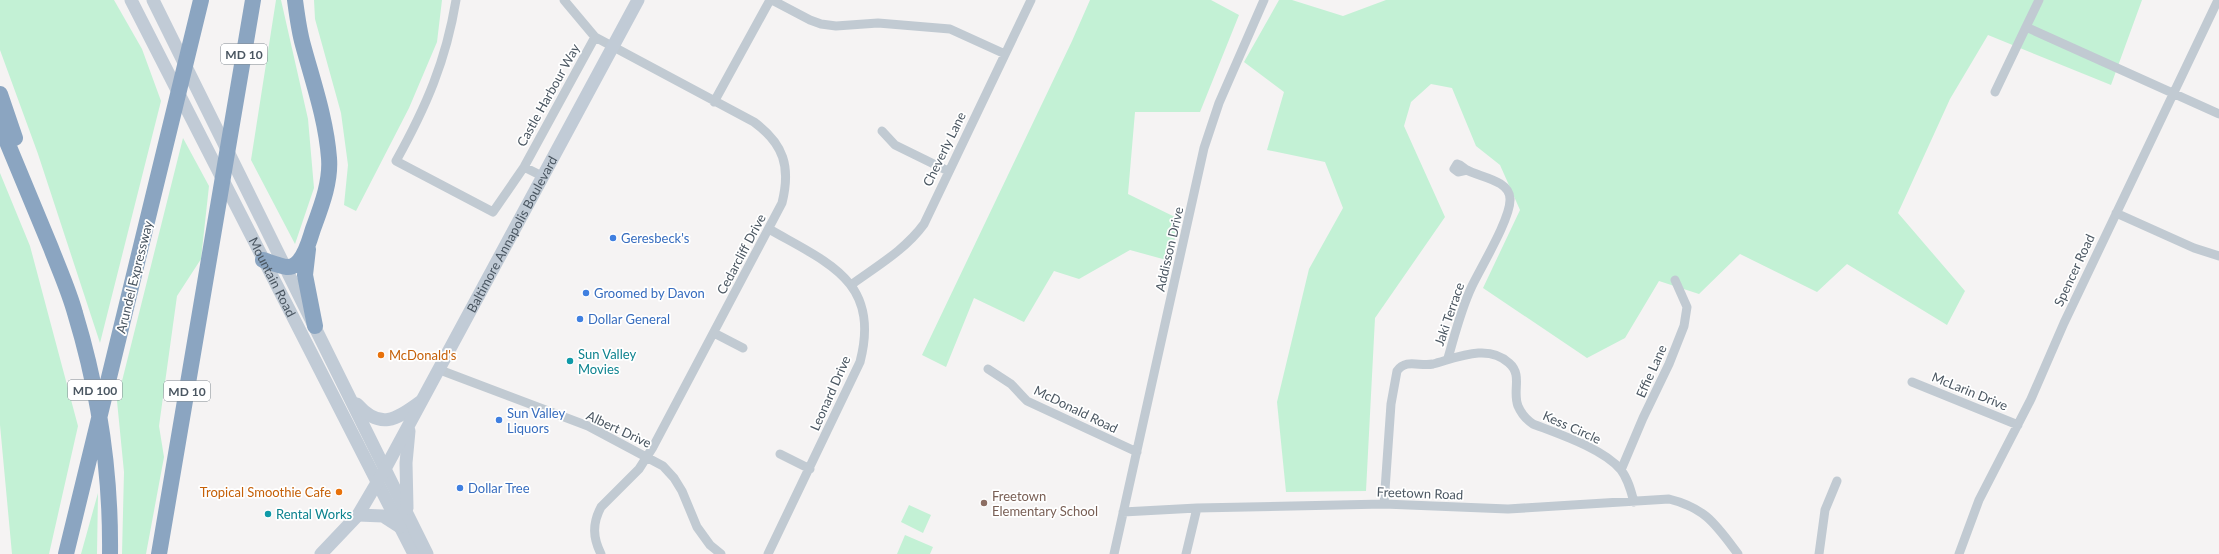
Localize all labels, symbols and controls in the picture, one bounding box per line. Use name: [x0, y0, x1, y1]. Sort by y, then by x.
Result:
street label: Castle Harbour Way: [513, 41, 583, 149]
road number: MD 10: [221, 44, 267, 64]
street label: Cheverly Lane: [919, 109, 969, 189]
street label: Baltimore Annapolis Boulevard: [463, 153, 560, 315]
street label: Addisson Drive: [1151, 205, 1187, 293]
street label: Cedarcliff Drive: [713, 211, 769, 297]
street label: Arundel Expressway: [112, 219, 156, 335]
place label: Geresbeck's: [621, 230, 690, 246]
street label: Spencer Road: [2050, 231, 2098, 309]
marker: Geresbeck's: [608, 233, 618, 243]
street label: Mountain Road: [245, 234, 299, 320]
street label: Jaki Terrace: [1431, 280, 1467, 348]
place label: Groomed by Davon: [594, 285, 705, 301]
marker: Groomed by Davon: [581, 288, 591, 298]
place label: Dollar General: [588, 311, 670, 327]
marker: Dollar General: [575, 314, 585, 324]
street label: Effie Lane: [1632, 342, 1670, 400]
place label: Sun Valley Movies: [578, 346, 636, 377]
place label: McDonald's: [389, 347, 457, 363]
marker: McDonald's: [376, 350, 386, 360]
street label: Leonard Drive: [806, 353, 854, 433]
marker: Sun Valley Movies: [565, 356, 575, 366]
street label: McLarin Drive: [1930, 368, 2010, 414]
road number: MD 100: [68, 380, 122, 400]
road number: MD 10: [164, 381, 210, 401]
street label: McDonald Road: [1031, 382, 1121, 436]
place label: Sun Valley Liquors: [507, 405, 565, 436]
street label: Albert Drive: [584, 407, 654, 451]
street label: Kess Circle: [1540, 407, 1604, 447]
marker: Sun Valley Liquors: [494, 415, 504, 425]
place label: Dollar Tree: [468, 480, 530, 496]
marker: Dollar Tree: [455, 483, 465, 493]
street label: Freetown Road: [1377, 483, 1463, 503]
place label: Tropical Smoothie Cafe: [200, 484, 331, 500]
marker: Tropical Smoothie Cafe: [334, 487, 344, 497]
place label: Freetown Elementary School: [992, 488, 1098, 519]
marker: Freetown Elementary School: [979, 498, 989, 508]
place label: Rental Works: [276, 506, 353, 522]
marker: Rental Works: [263, 509, 273, 519]

